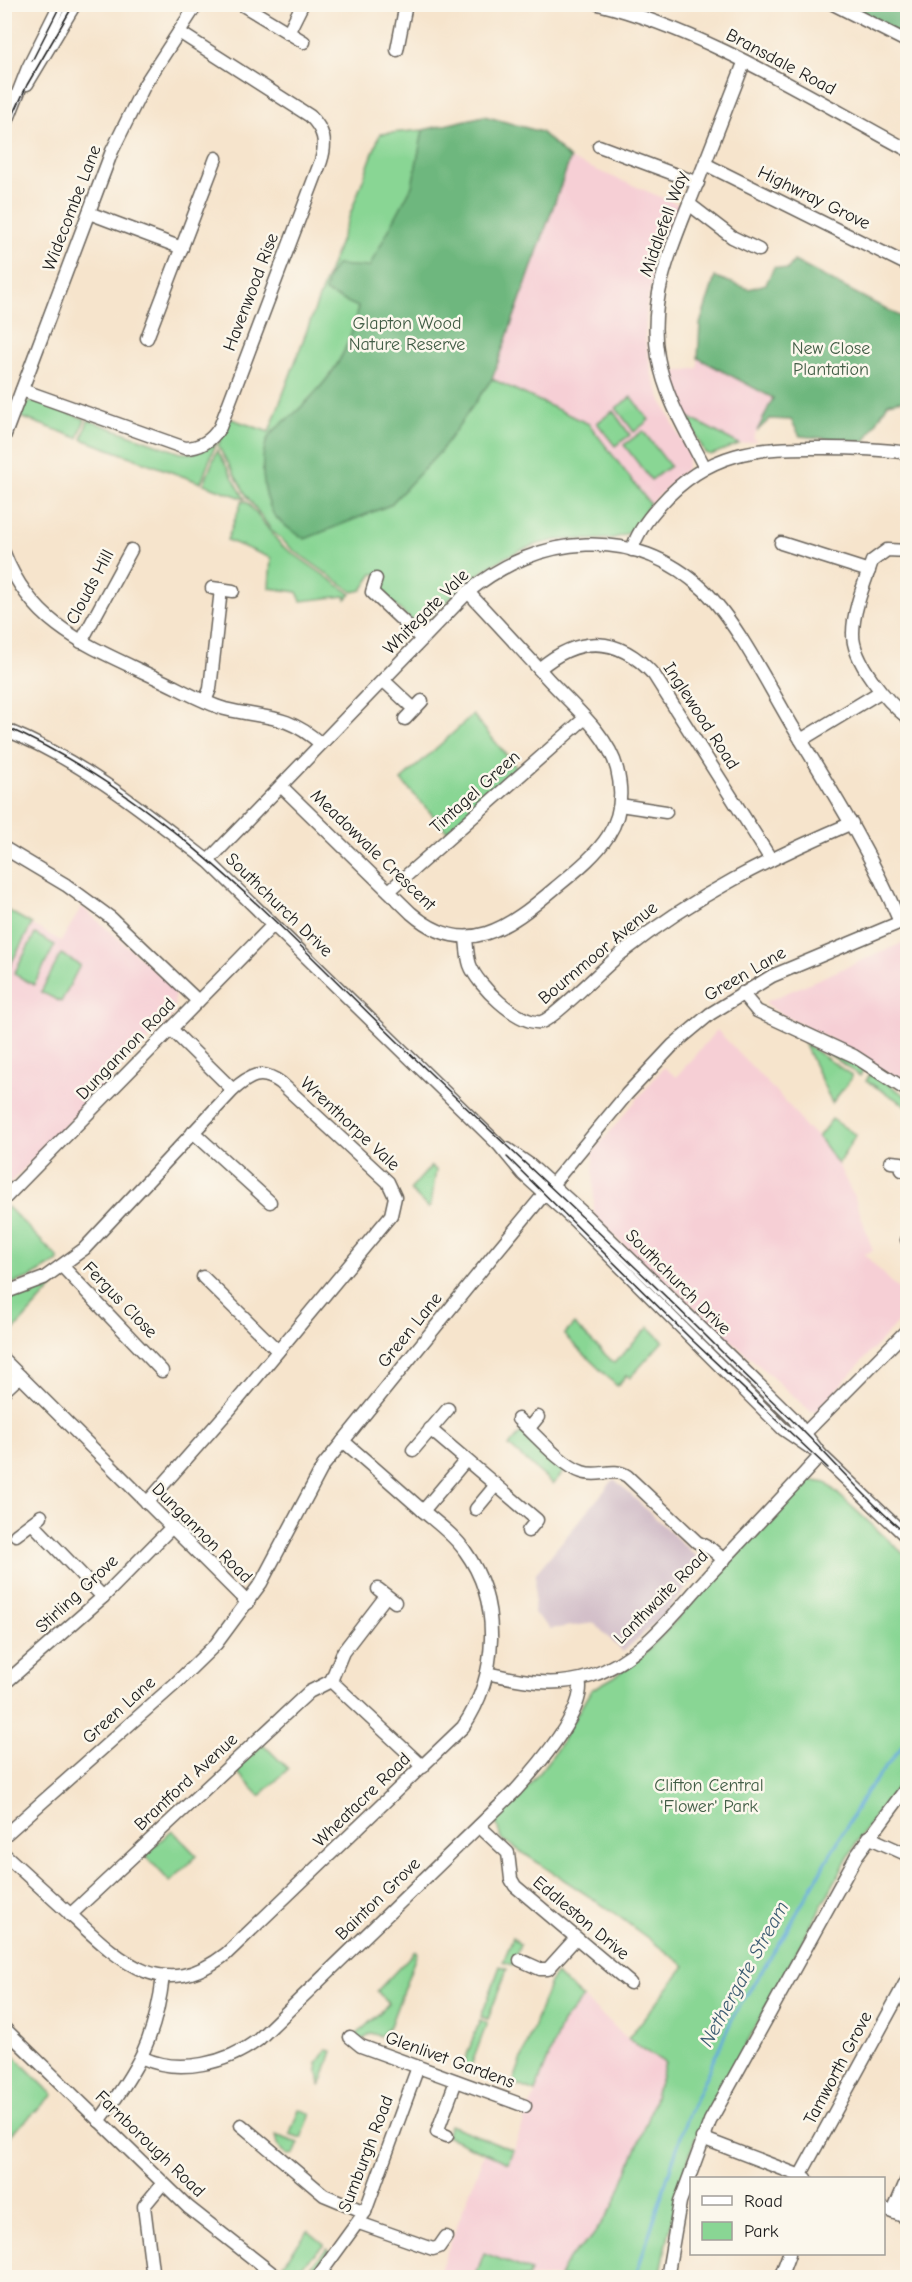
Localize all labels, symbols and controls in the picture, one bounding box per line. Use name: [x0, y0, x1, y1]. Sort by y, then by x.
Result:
street label: Bransdale Road: [723, 24, 839, 100]
street label: Widecombe Lane: [38, 142, 106, 274]
street label: Highwray Grove: [754, 162, 874, 234]
street label: Middlefell Way: [635, 168, 693, 280]
street label: Havenwood Rise: [219, 230, 283, 354]
park label: Glapton Wood Nature Reserve: [349, 313, 465, 355]
park label: New Close Plantation: [792, 338, 870, 380]
street label: Clouds Hill: [62, 546, 118, 628]
street label: Whitegate Vale: [379, 565, 473, 659]
street label: Inglewood Road: [659, 659, 743, 773]
street label: Tintagel Green: [426, 746, 524, 838]
street label: Meadowvale Crescent: [306, 785, 440, 916]
street label: Southchurch Drive: [221, 849, 337, 961]
street label: Bournmoor Avenue: [534, 897, 662, 1009]
street label: Green Lane: [700, 942, 790, 1006]
street label: Dungannon Road: [72, 994, 180, 1104]
street label: Wrenthorpe Vale: [296, 1073, 404, 1175]
street label: Southchurch Drive: [621, 1225, 735, 1339]
street label: Fergus Close: [78, 1257, 162, 1343]
street label: Green Lane: [373, 1288, 447, 1372]
street label: Dungannon Road: [147, 1478, 257, 1588]
street label: Lanthwaite Road: [609, 1545, 713, 1649]
street label: Stirling Grove: [31, 1550, 123, 1638]
street label: Green Lane: [78, 1672, 160, 1748]
street label: Brantford Avenue: [130, 1729, 242, 1835]
street label: Wheatacre Road: [309, 1748, 415, 1852]
park label: Clifton Central 'Flower' Park: [654, 1775, 764, 1817]
street label: Bainton Grove: [331, 1853, 425, 1945]
street label: Eddleston Drive: [529, 1872, 633, 1964]
water label: Nethergate Stream: [694, 1897, 794, 2051]
street label: Tamworth Grove: [799, 2008, 877, 2128]
street label: Glenlivet Gardens: [383, 2027, 517, 2093]
street label: Farnborough Road: [91, 2086, 209, 2202]
street label: Sumburgh Road: [334, 2093, 398, 2215]
legend: [690, 2177, 885, 2255]
text: Road: [744, 2191, 783, 2212]
text: Park: [744, 2221, 779, 2242]

